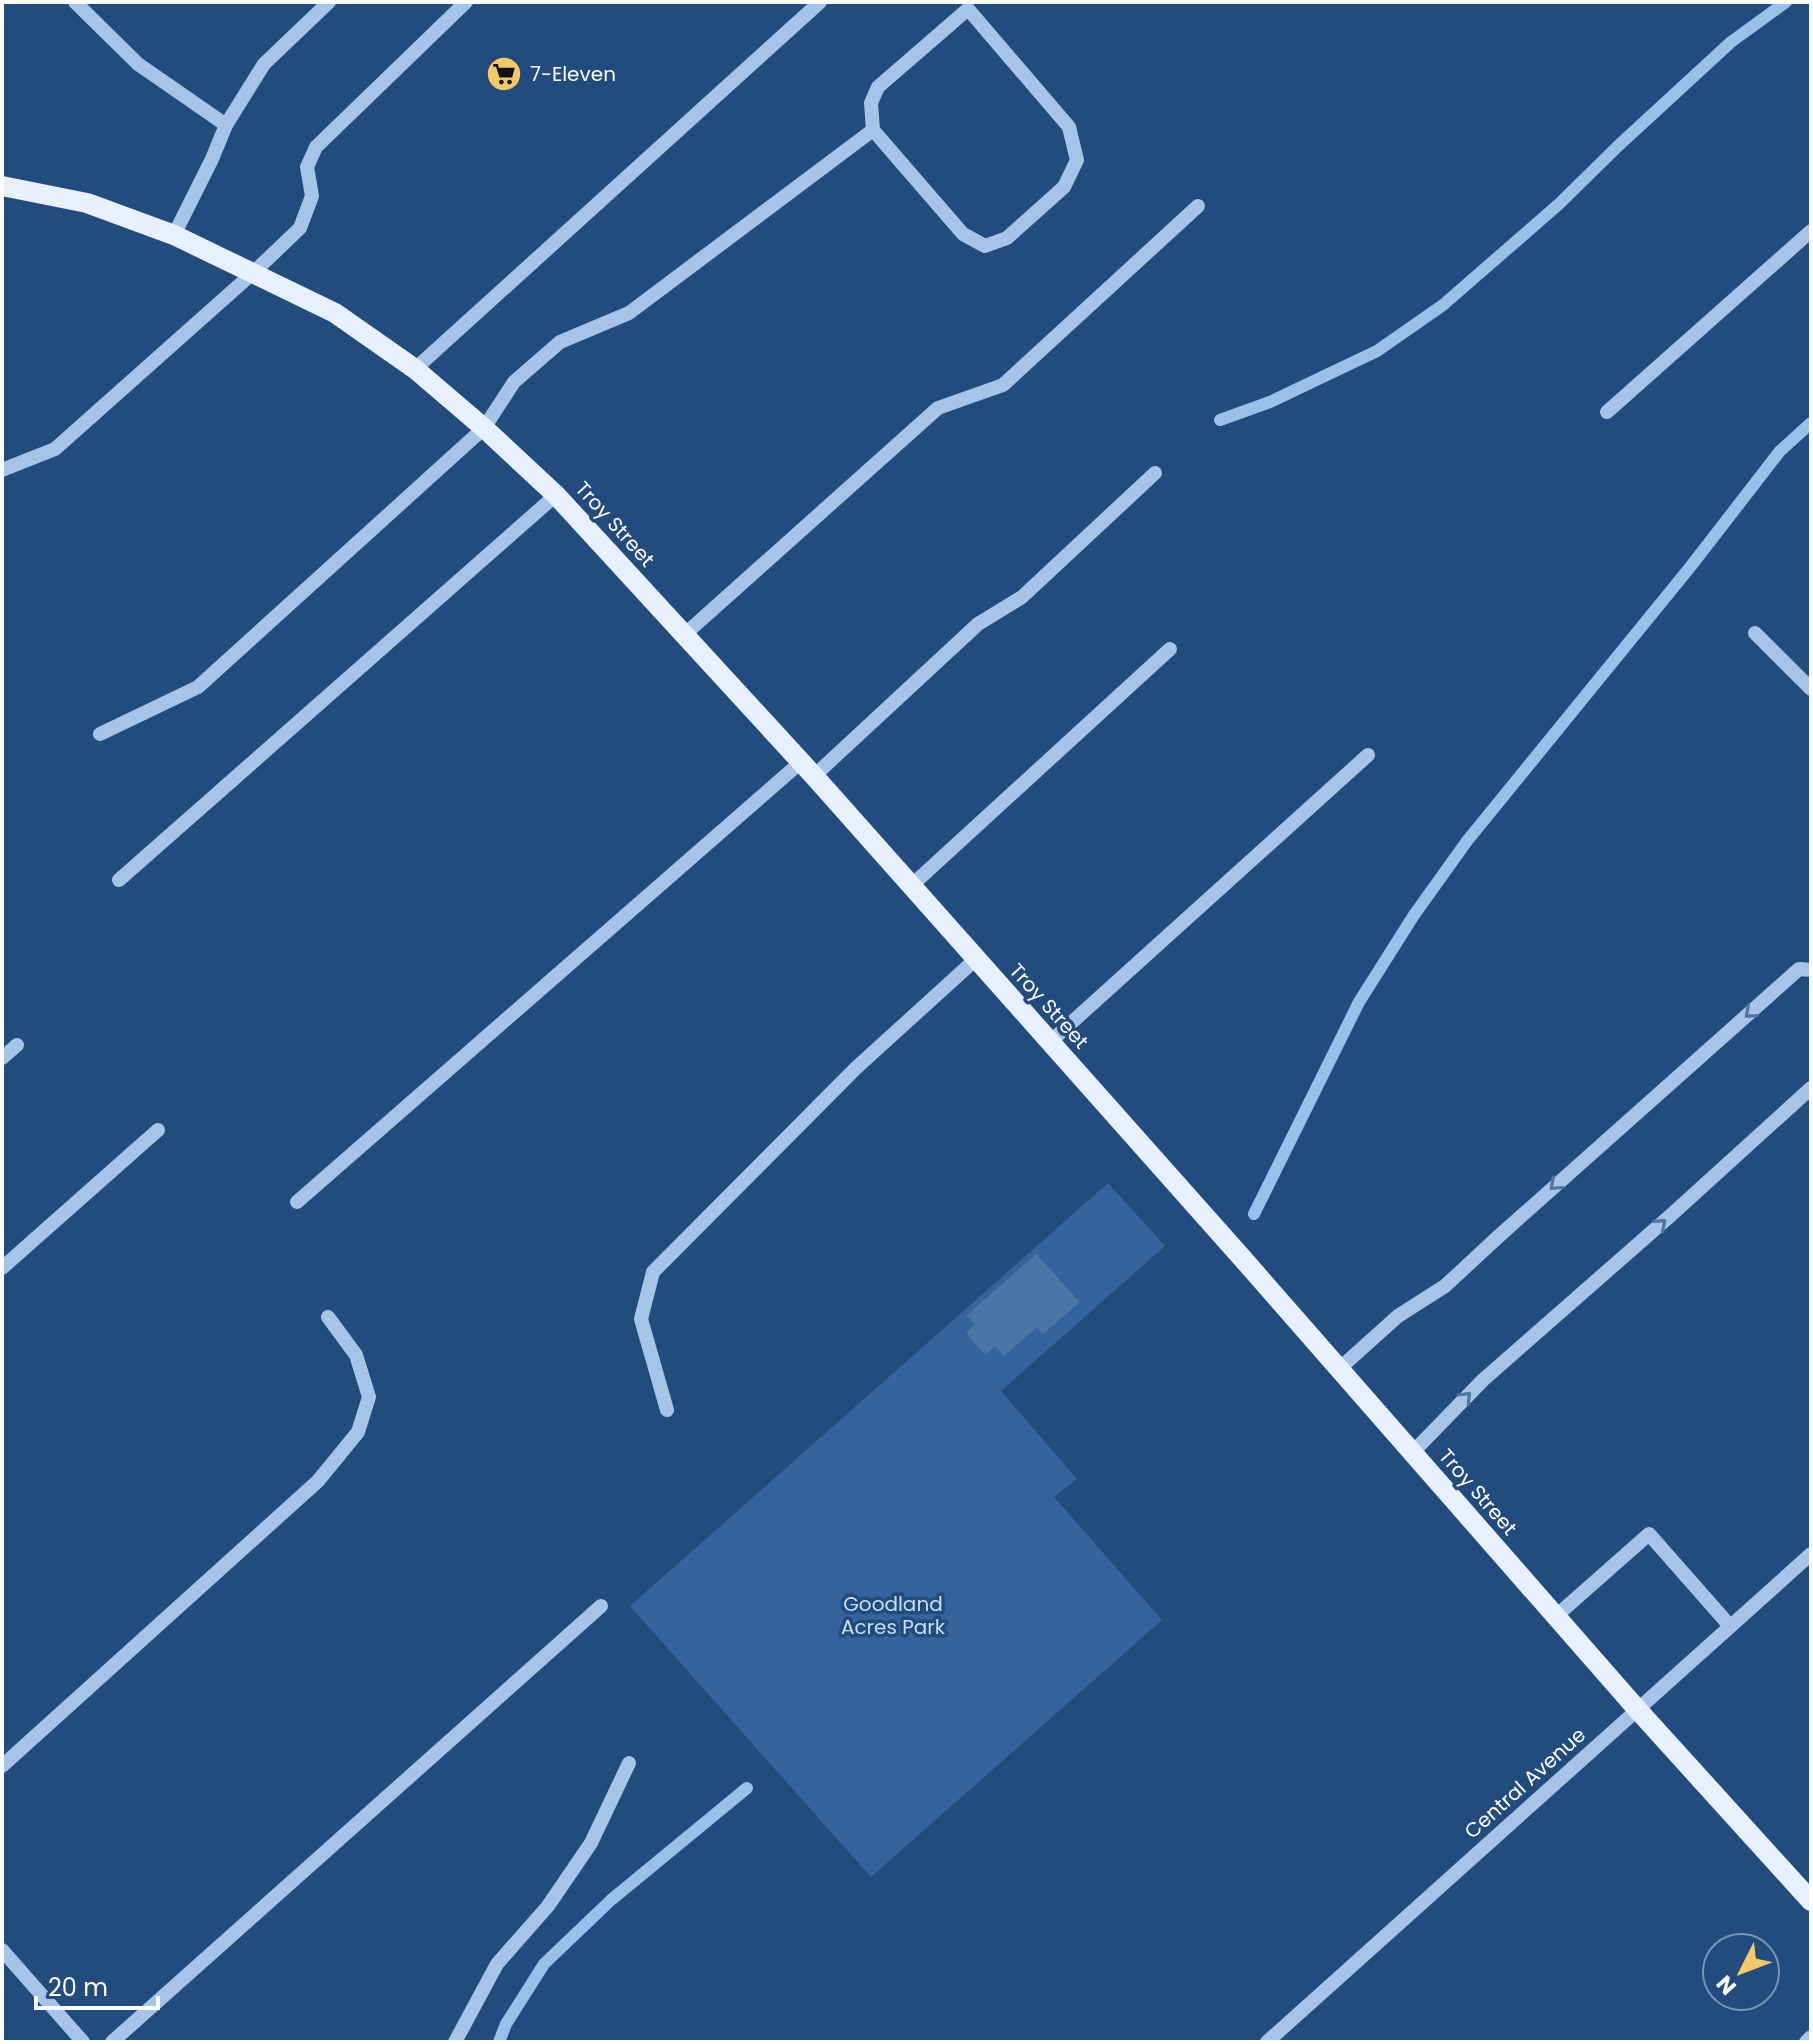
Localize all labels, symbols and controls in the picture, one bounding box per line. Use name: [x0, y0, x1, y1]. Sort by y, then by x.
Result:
supermarket icon: 7-Eleven: [485, 55, 523, 93]
place label: 7-Eleven: [530, 60, 616, 88]
street label: Troy Street: [569, 475, 661, 573]
street label: Troy Street: [1003, 957, 1095, 1055]
one-way arrow: [1745, 1004, 1760, 1018]
one-way arrow: [1550, 1175, 1565, 1190]
one-way arrow: [1651, 1220, 1666, 1234]
one-way arrow: [1457, 1392, 1472, 1406]
street label: Troy Street: [1433, 1443, 1523, 1541]
park label: Goodland Acres Park: [841, 1590, 946, 1641]
street label: Central Avenue: [1458, 1721, 1592, 1845]
north arrow: [1701, 1932, 1781, 2012]
scale bar: [36, 1960, 158, 2010]
text: N: [1709, 1969, 1744, 2002]
text: 20 m: [48, 1971, 108, 2004]

